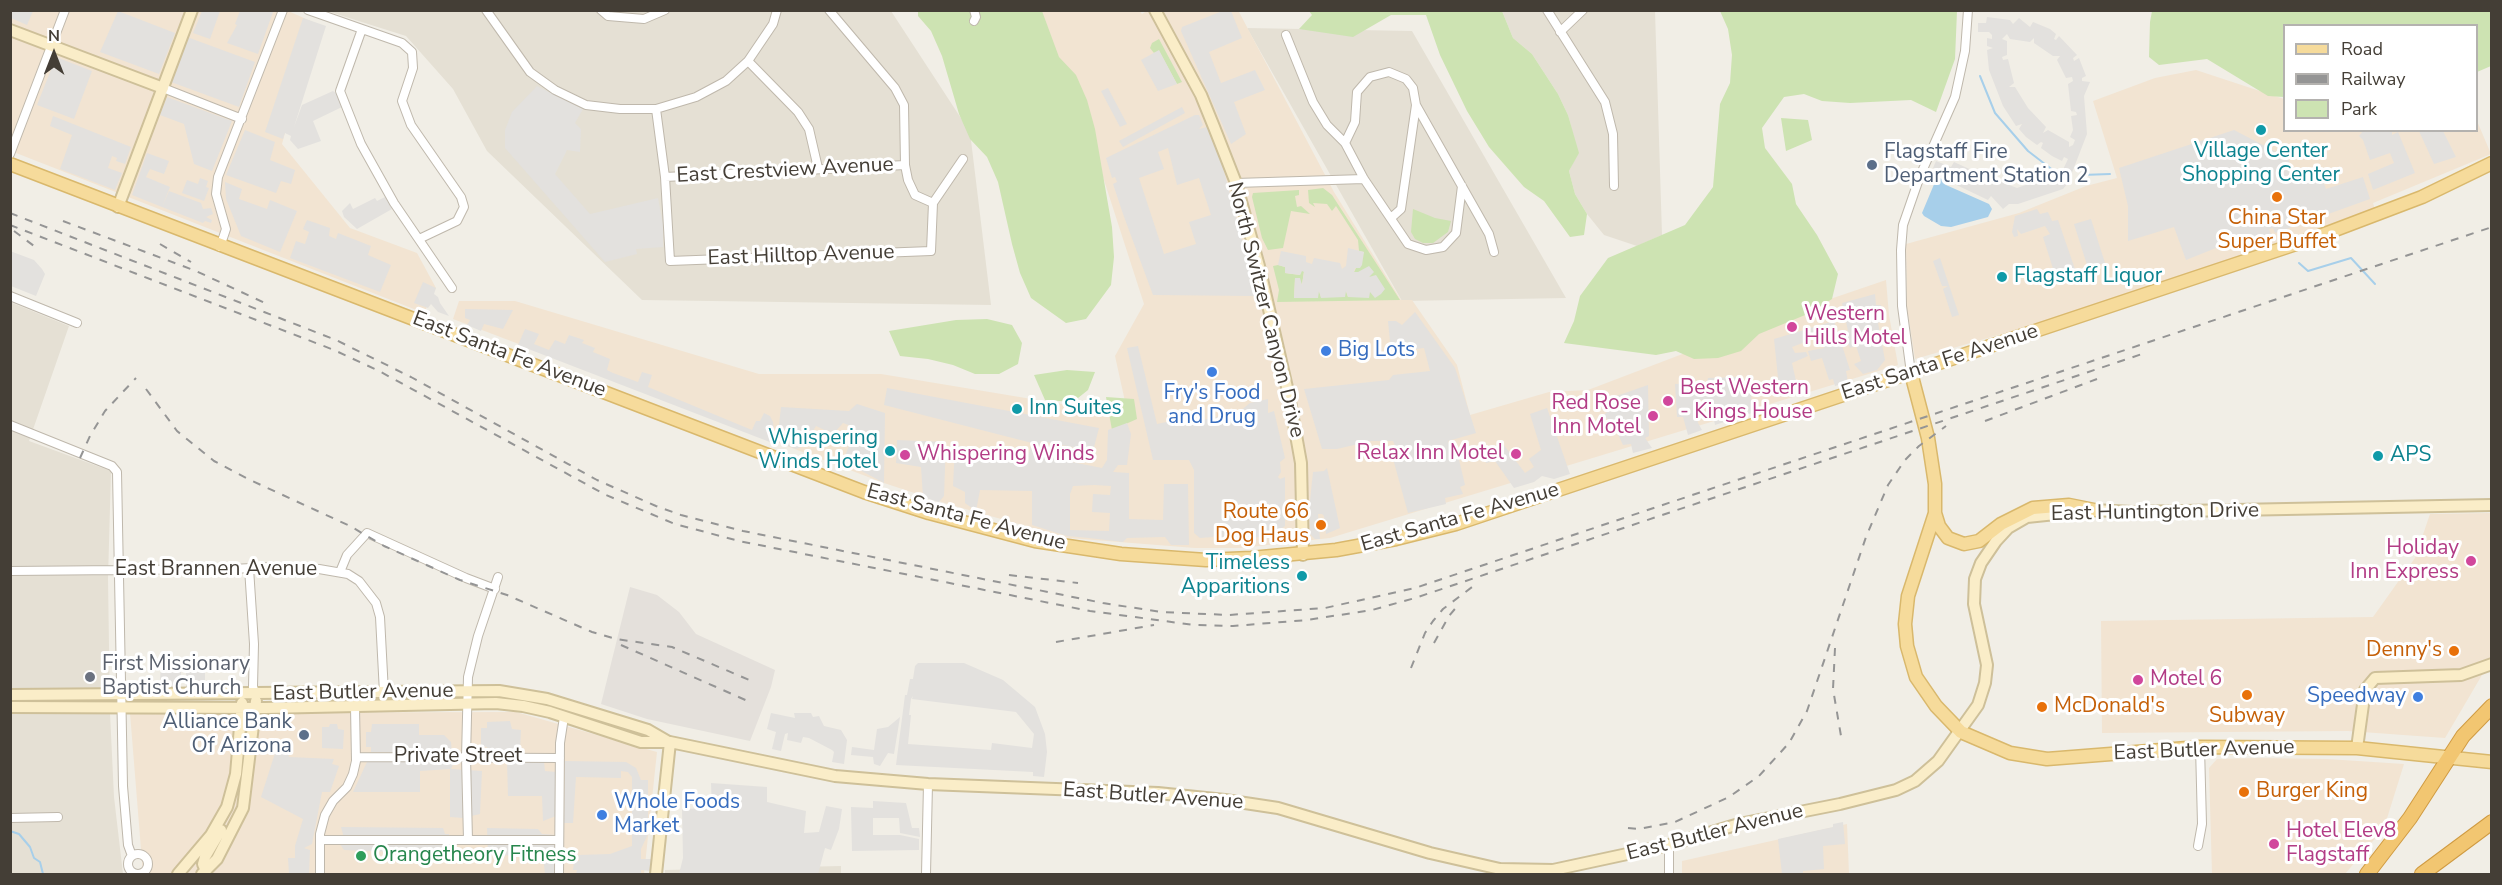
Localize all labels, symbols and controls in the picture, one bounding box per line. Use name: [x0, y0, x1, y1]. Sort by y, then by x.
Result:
north arrow: [24, 24, 84, 84]
legend: [2283, 24, 2478, 132]
text: N: [48, 25, 60, 47]
text: Road: [2341, 37, 2383, 61]
text: Railway: [2341, 67, 2406, 91]
text: Park: [2341, 97, 2377, 121]
marker: Village Center Shopping Center: [2254, 123, 2268, 137]
place label: Village Center Shopping Center: [2182, 139, 2340, 189]
place label: Flagstaff Fire Department Station 2: [1884, 140, 2089, 190]
street label: East Crestview Avenue: [676, 153, 894, 189]
marker: Flagstaff Fire Department Station 2: [1865, 158, 1879, 172]
street label: North Switzer Canyon Drive: [1221, 180, 1309, 440]
marker: China Star Super Buffet: [2270, 190, 2284, 204]
place label: China Star Super Buffet: [2218, 206, 2336, 256]
street label: East Hilltop Avenue: [707, 240, 895, 272]
place label: Flagstaff Liquor: [2014, 264, 2162, 290]
marker: Flagstaff Liquor: [1995, 270, 2009, 284]
place label: Western Hills Motel: [1804, 302, 1907, 352]
street label: East Santa Fe Avenue: [409, 307, 609, 403]
street label: East Santa Fe Avenue: [1839, 319, 2041, 407]
marker: Western Hills Motel: [1785, 320, 1799, 334]
place label: Big Lots: [1338, 338, 1415, 364]
marker: Big Lots: [1319, 344, 1333, 358]
marker: Fry's Food and Drug: [1205, 365, 1219, 379]
place label: Best Western - Kings House: [1680, 376, 1813, 426]
place label: Fry's Food and Drug: [1163, 381, 1261, 431]
place label: Red Rose Inn Motel: [1552, 391, 1641, 441]
marker: Best Western - Kings House: [1661, 394, 1675, 408]
place label: Inn Suites: [1029, 396, 1122, 422]
marker: Inn Suites: [1010, 402, 1024, 416]
marker: Red Rose Inn Motel: [1646, 409, 1660, 423]
place label: Whispering Winds Hotel: [758, 426, 878, 476]
place label: Relax Inn Motel: [1356, 441, 1504, 467]
place label: Whispering Winds: [917, 442, 1095, 468]
place label: APS: [2390, 443, 2432, 469]
marker: Whispering Winds Hotel: [883, 444, 897, 458]
marker: Relax Inn Motel: [1509, 447, 1523, 461]
marker: Whispering Winds: [898, 448, 912, 462]
marker: APS: [2371, 449, 2385, 463]
street label: East Santa Fe Avenue: [1358, 478, 1562, 558]
street label: East Santa Fe Avenue: [864, 479, 1068, 557]
street label: East Huntington Drive: [2051, 499, 2259, 527]
place label: Route 66 Dog Haus: [1215, 500, 1309, 550]
marker: Route 66 Dog Haus: [1314, 518, 1328, 532]
place label: Holiday Inn Express: [2350, 536, 2459, 586]
place label: Timeless Apparitions: [1181, 551, 1290, 601]
marker: Holiday Inn Express: [2464, 554, 2478, 568]
street label: East Brannen Avenue: [115, 557, 317, 583]
marker: Timeless Apparitions: [1295, 569, 1309, 583]
place label: Denny's: [2366, 638, 2442, 664]
marker: Denny's: [2447, 644, 2461, 658]
place label: First Missionary Baptist Church: [102, 652, 250, 702]
place label: Motel 6: [2150, 667, 2222, 693]
marker: First Missionary Baptist Church: [83, 670, 97, 684]
marker: Motel 6: [2131, 673, 2145, 687]
street label: East Butler Avenue: [272, 679, 454, 707]
place label: Speedway: [2307, 684, 2406, 710]
marker: Subway: [2240, 688, 2254, 702]
marker: Speedway: [2411, 690, 2425, 704]
place label: McDonald's: [2054, 694, 2165, 720]
marker: McDonald's: [2035, 700, 2049, 714]
place label: Subway: [2209, 704, 2285, 730]
place label: Alliance Bank Of Arizona: [162, 710, 292, 760]
marker: Alliance Bank Of Arizona: [297, 728, 311, 742]
street label: East Butler Avenue: [2113, 735, 2295, 767]
street label: Private Street: [394, 744, 522, 770]
street label: East Butler Avenue: [1062, 778, 1244, 816]
place label: Burger King: [2256, 779, 2368, 805]
marker: Burger King: [2237, 785, 2251, 799]
place label: Whole Foods Market: [614, 790, 740, 840]
street label: East Butler Avenue: [1624, 799, 1806, 867]
marker: Whole Foods Market: [595, 808, 609, 822]
place label: Hotel Elev8 Flagstaff: [2286, 819, 2396, 869]
marker: Hotel Elev8 Flagstaff: [2267, 837, 2281, 851]
place label: Orangetheory Fitness: [373, 843, 577, 869]
marker: Orangetheory Fitness: [354, 849, 368, 863]

